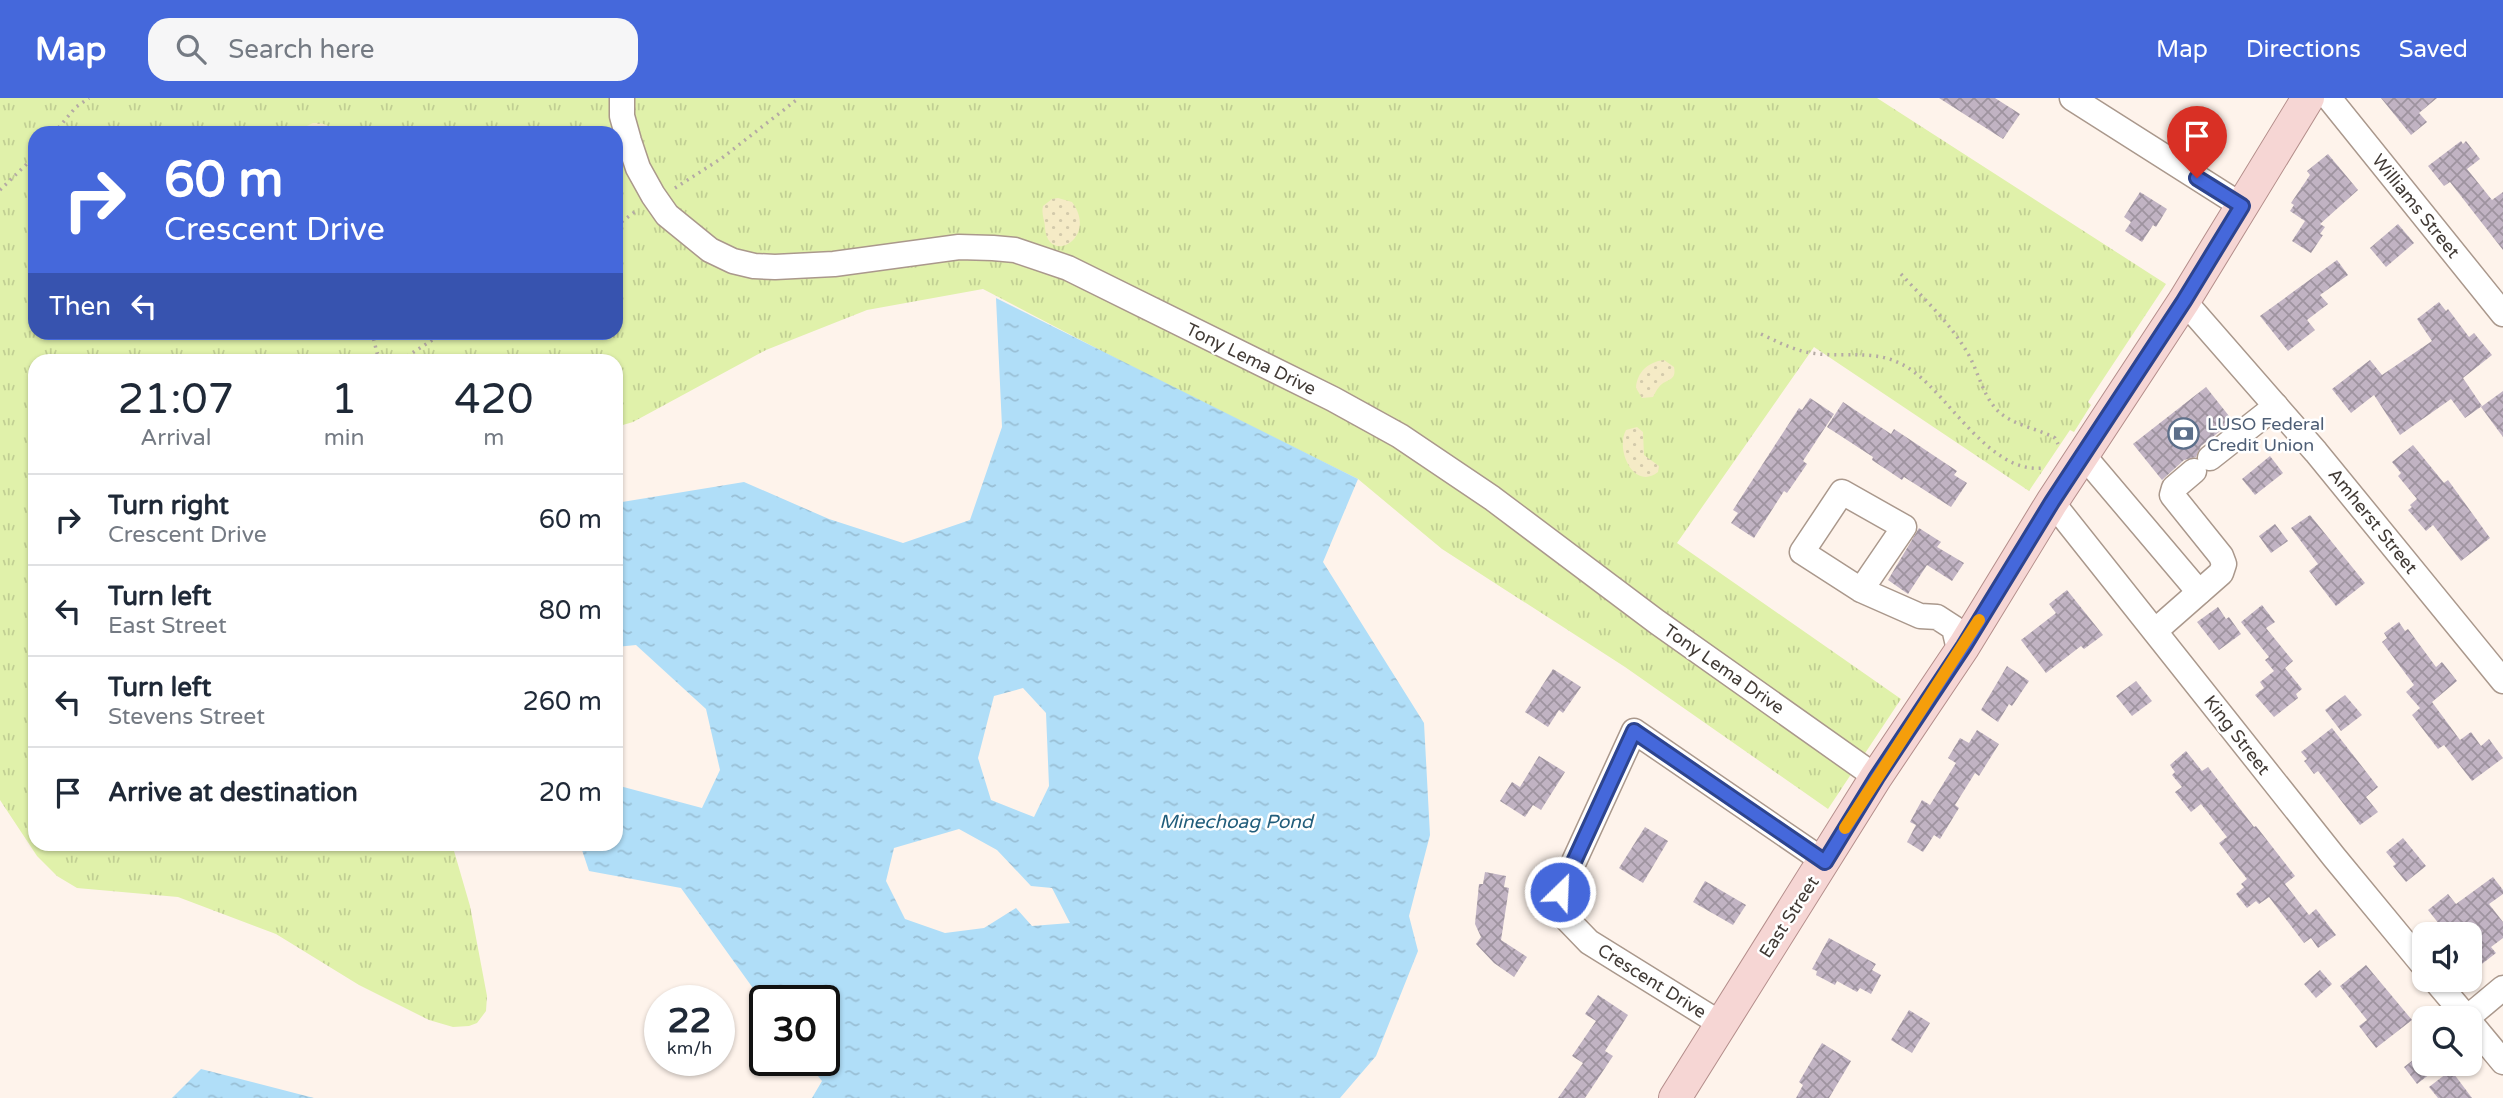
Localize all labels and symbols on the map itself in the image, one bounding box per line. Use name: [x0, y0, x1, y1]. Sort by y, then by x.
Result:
pin: [2167, 106, 2227, 178]
street label: Williams Street: [2367, 150, 2465, 262]
street label: Tony Lema Drive: [1182, 318, 1320, 400]
place label: LUSO Federal Credit Union: [2207, 413, 2325, 456]
bank icon: LUSO Federal Credit Union: [2167, 417, 2201, 451]
street label: Amherst Street: [2324, 464, 2422, 578]
street label: Tony Lema Drive: [1659, 619, 1789, 719]
street label: King Street: [2199, 691, 2275, 779]
water label: Minechoag Pond: [1159, 811, 1315, 833]
position arrow: [1523, 855, 1597, 929]
street label: East Street: [1754, 872, 1824, 962]
street label: Crescent Drive: [1594, 939, 1710, 1023]
speed limit sign: 30: [749, 985, 840, 1076]

